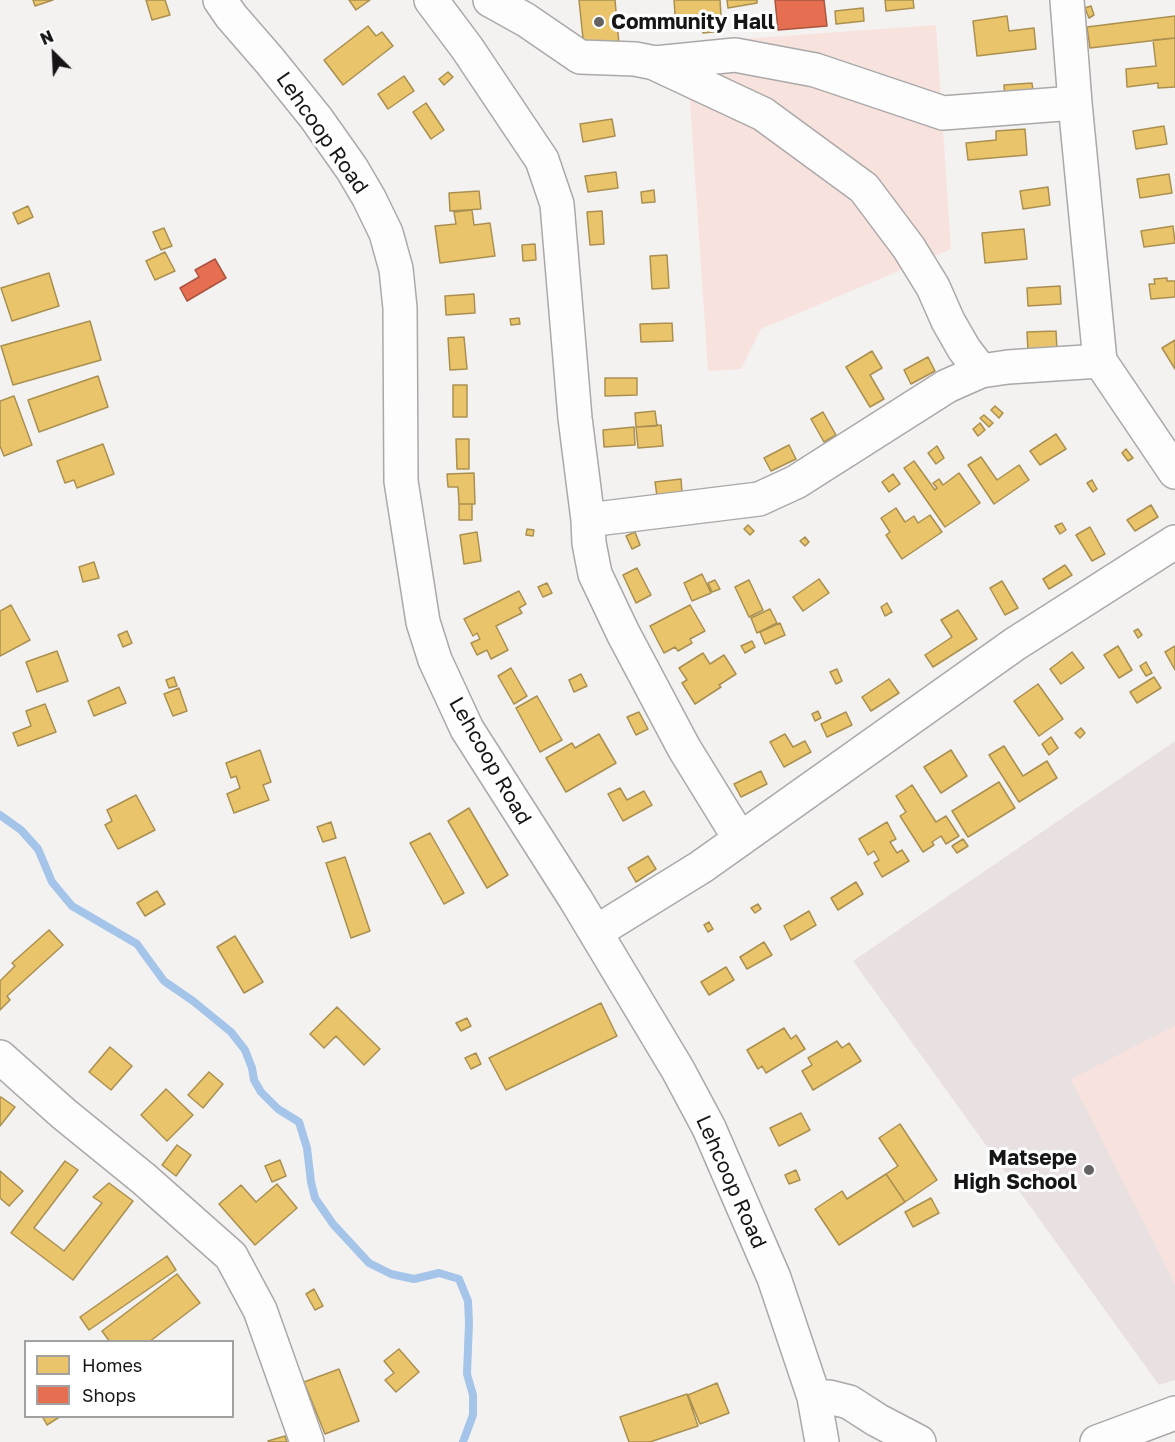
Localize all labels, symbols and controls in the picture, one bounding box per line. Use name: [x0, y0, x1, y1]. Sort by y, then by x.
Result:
place label: Community Hall: [611, 9, 775, 35]
marker: Community Hall: [592, 15, 606, 29]
north arrow: [24, 24, 84, 84]
text: N: [37, 26, 56, 49]
street label: Lehcoop Road: [271, 67, 373, 199]
street label: Lehcoop Road: [443, 693, 537, 829]
street label: Lehcoop Road: [690, 1112, 772, 1252]
place label: Matsepe High School: [953, 1145, 1077, 1195]
marker: Matsepe High School: [1082, 1163, 1096, 1177]
legend: [24, 1340, 234, 1418]
text: Homes: [82, 1354, 142, 1376]
text: Shops: [82, 1384, 136, 1406]

